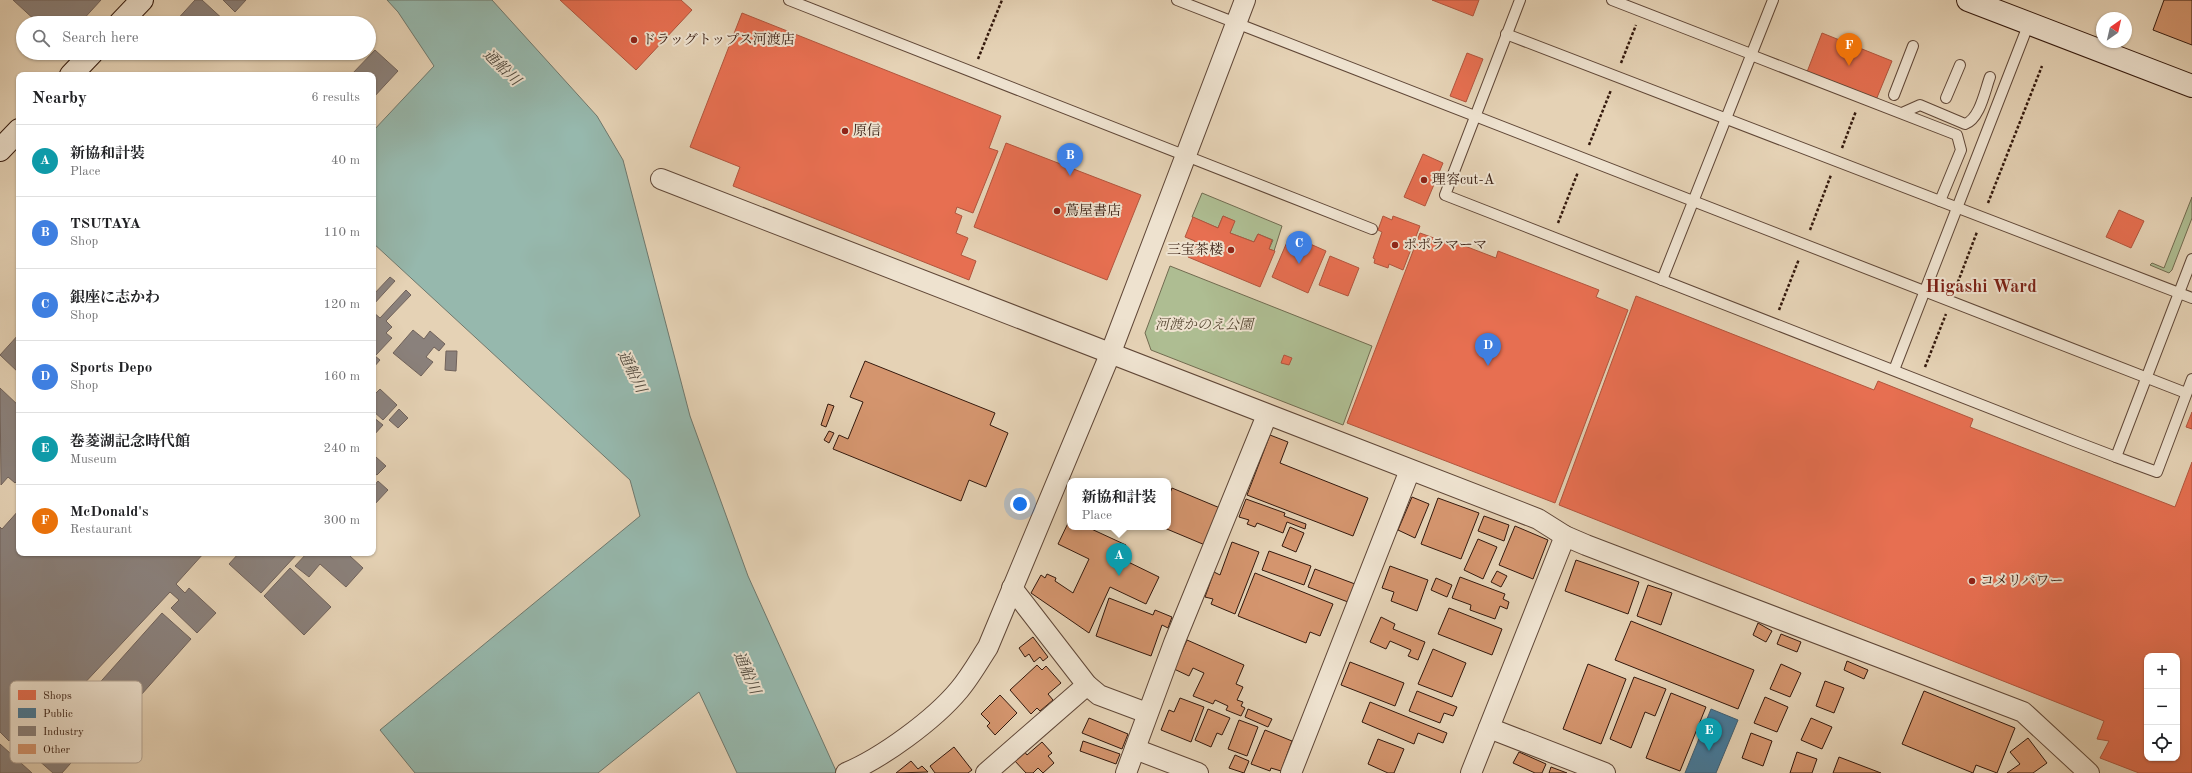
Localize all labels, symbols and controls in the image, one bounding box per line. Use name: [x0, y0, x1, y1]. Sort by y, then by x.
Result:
north arrow: [2096, 12, 2132, 48]
search box: [16, 16, 376, 60]
icon: search: [30, 27, 52, 49]
text: Search here: [62, 31, 139, 46]
place label: ドラッグトップス河渡店: [642, 32, 795, 47]
pin: F: [1836, 33, 1862, 66]
marker: ドラッグトップス河渡店: [629, 35, 639, 45]
water label: 通船川: [480, 46, 525, 90]
text: Nearby: [32, 90, 87, 107]
text: 6 results: [311, 91, 360, 104]
place label: 原信: [853, 123, 881, 138]
marker: 原信: [840, 126, 850, 136]
pin: B: [1057, 143, 1083, 176]
text: 新協和計装: [70, 147, 145, 162]
text: A: [40, 154, 50, 167]
text: 40 m: [331, 154, 360, 167]
text: Place: [70, 165, 100, 178]
place label: 理容cut-A: [1432, 172, 1495, 187]
marker: 理容cut-A: [1419, 175, 1429, 185]
place label: 蔦屋書店: [1065, 203, 1121, 218]
marker: 蔦屋書店: [1052, 206, 1062, 216]
text: TSUTAYA: [70, 217, 141, 232]
text: B: [40, 226, 50, 239]
text: 110 m: [323, 226, 360, 239]
pin: C: [1286, 231, 1312, 264]
text: Shop: [70, 235, 98, 248]
place label: ポポラマーマ: [1403, 238, 1487, 252]
marker: ポポラマーマ: [1390, 240, 1400, 250]
place label: 三宝茶楼: [1167, 242, 1223, 257]
marker: 三宝茶楼: [1226, 245, 1236, 255]
district label: Higashi Ward: [1925, 278, 2037, 296]
text: 銀座に志かわ: [70, 291, 160, 306]
text: C: [41, 298, 49, 311]
text: 120 m: [323, 298, 360, 311]
text: Shop: [70, 309, 98, 322]
park label: 河渡かのえ公園: [1155, 317, 1255, 332]
pin: D: [1475, 333, 1501, 366]
water label: 通船川: [614, 348, 650, 397]
text: Sports Depo: [70, 361, 152, 376]
text: D: [40, 370, 50, 383]
text: 160 m: [323, 370, 360, 383]
text: Shop: [70, 379, 98, 392]
text: 巻菱湖記念時代館: [70, 435, 190, 450]
text: E: [41, 442, 49, 455]
text: 240 m: [323, 442, 360, 455]
text: Museum: [70, 453, 117, 466]
popup: [1067, 478, 1171, 530]
text: 新協和計装: [1081, 491, 1157, 506]
your location: [1010, 494, 1030, 514]
text: McDonald's: [70, 505, 148, 520]
text: Place: [1081, 509, 1112, 522]
text: F: [41, 514, 49, 527]
text: 300 m: [323, 514, 360, 527]
text: Restaurant: [70, 523, 132, 536]
pin: A: [1106, 543, 1132, 576]
place label: コメリパワー: [1980, 574, 2064, 588]
marker: コメリパワー: [1967, 576, 1977, 586]
water label: 通船川: [730, 649, 764, 698]
map controls: [2144, 653, 2180, 761]
button: +: [2144, 653, 2180, 689]
legend: [10, 681, 142, 763]
button: −: [2144, 689, 2180, 725]
text: Shops: [43, 691, 72, 702]
text: Public: [43, 709, 73, 720]
pin: E: [1696, 718, 1722, 751]
button: locate: [2144, 725, 2180, 761]
text: Industry: [43, 727, 84, 738]
text: Other: [43, 745, 71, 756]

